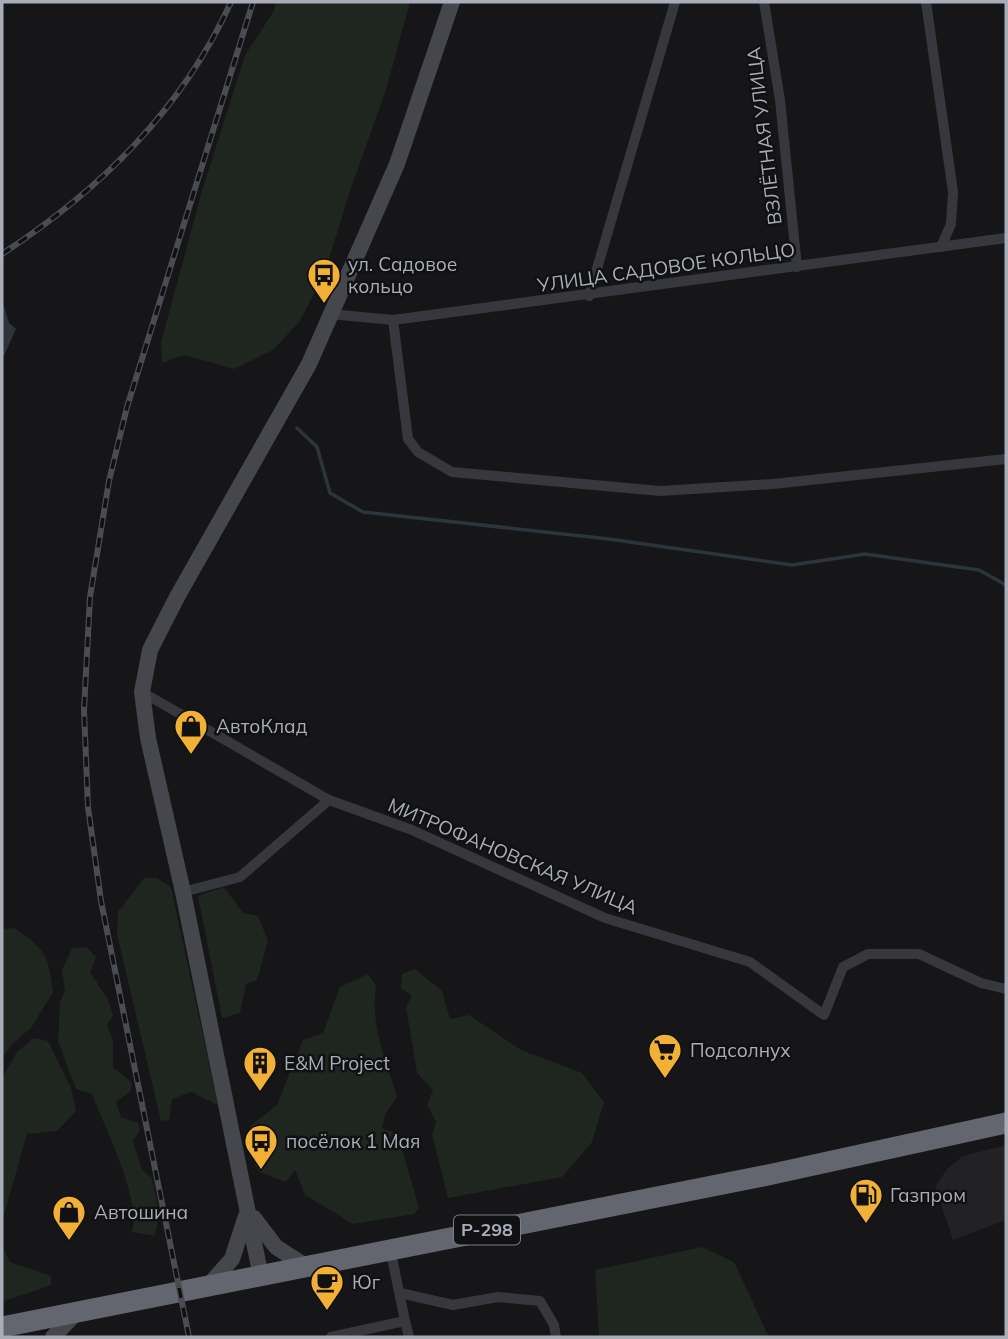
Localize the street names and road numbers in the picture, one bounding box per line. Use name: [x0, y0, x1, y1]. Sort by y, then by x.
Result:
street label: ВЗЛЁТНАЯ УЛИЦА: [741, 46, 787, 226]
street label: УЛИЦА САДОВОЕ КОЛЬЦО: [535, 237, 796, 297]
street label: МИТРОФАНОВСКАЯ УЛИЦА: [384, 792, 642, 920]
road number: Р-298: [454, 1216, 520, 1245]

